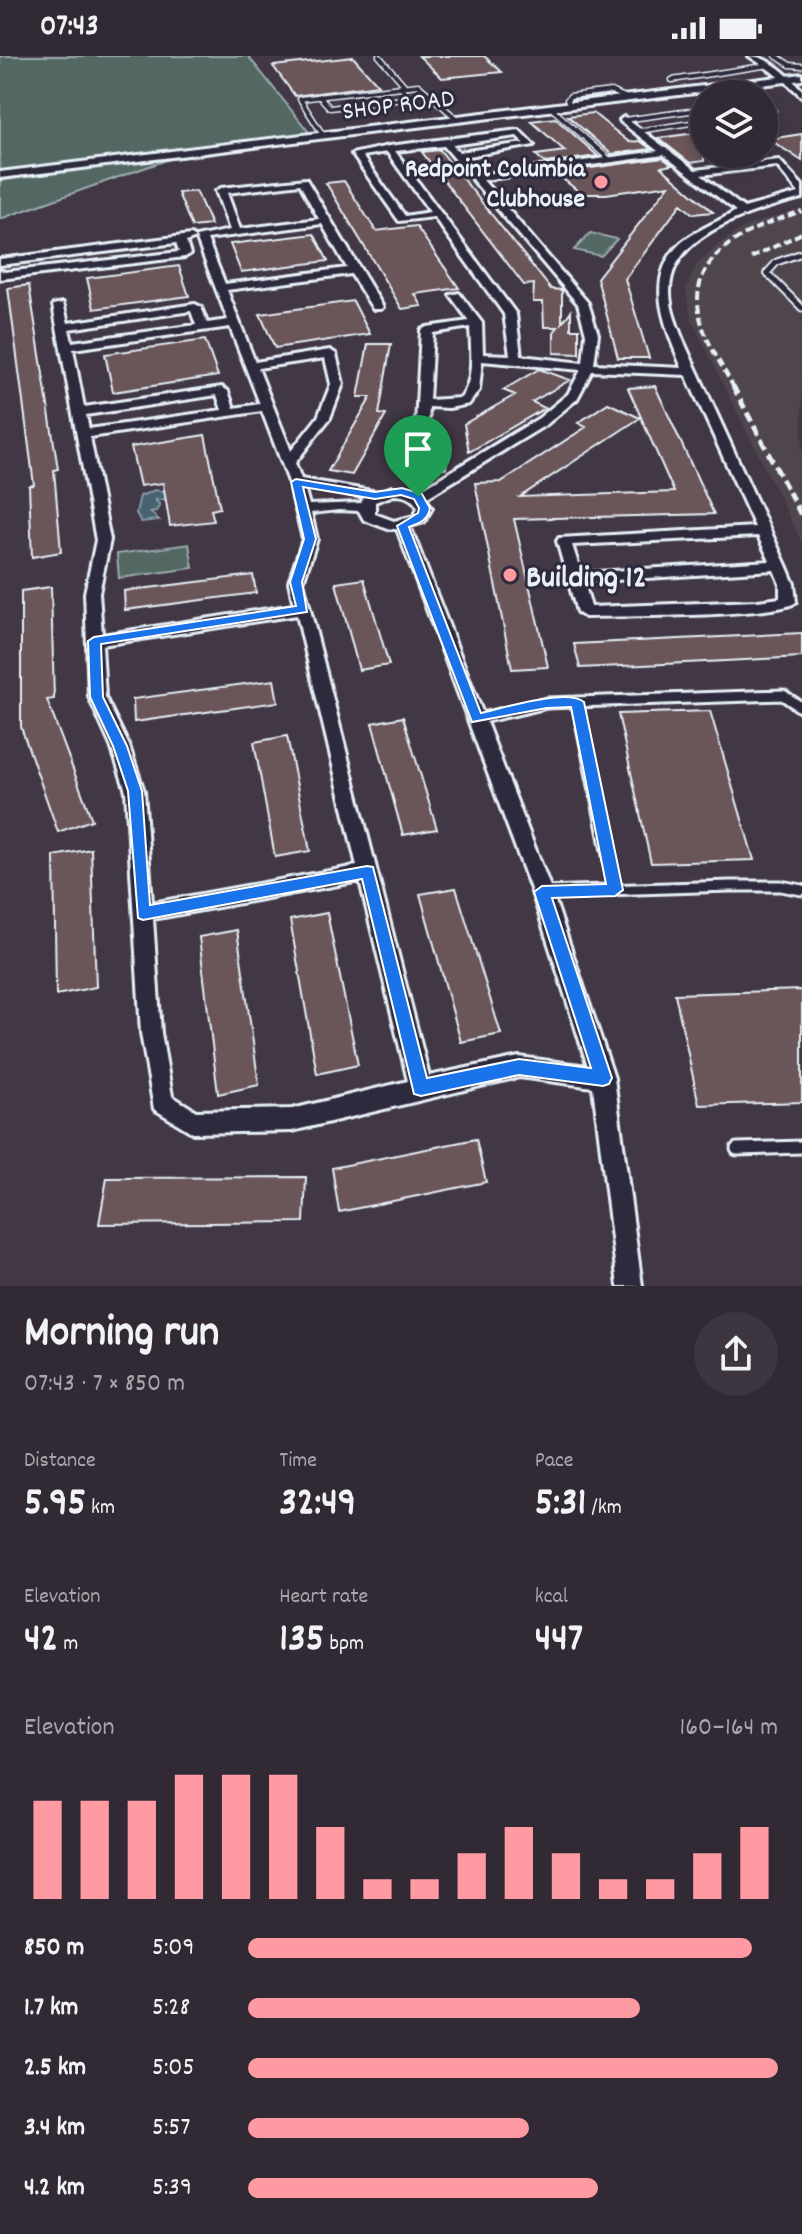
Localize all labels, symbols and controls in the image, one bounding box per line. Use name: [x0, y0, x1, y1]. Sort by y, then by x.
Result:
text: 07:43: [40, 7, 99, 50]
map controls: [690, 80, 778, 168]
button: layers: [690, 80, 778, 168]
street label: SHOP ROAD: [340, 81, 457, 132]
place label: Redpoint Columbia Clubhouse: [405, 152, 586, 219]
marker: Redpoint Columbia Clubhouse: [592, 173, 610, 191]
pin: [384, 415, 452, 497]
icon: arrive: [396, 427, 440, 471]
place label: Building 12: [526, 557, 646, 603]
marker: Building 12: [501, 566, 519, 584]
text: Morning run: [24, 1304, 219, 1367]
button: share: [694, 1312, 778, 1396]
text: 07:43 · 7 × 850 m: [24, 1366, 185, 1403]
text: Distance: [24, 1446, 96, 1477]
text: Time: [279, 1446, 317, 1477]
text: Pace: [535, 1446, 574, 1477]
text: 5.95: [24, 1477, 86, 1534]
text: 32:49: [279, 1477, 356, 1534]
text: 5:31: [535, 1477, 586, 1534]
text: km: [86, 1493, 115, 1524]
text: /km: [586, 1493, 622, 1524]
text: Elevation: [24, 1582, 101, 1613]
text: Heart rate: [279, 1582, 368, 1613]
text: kcal: [535, 1582, 568, 1613]
text: 42: [24, 1613, 58, 1670]
text: 135: [279, 1613, 324, 1670]
text: 447: [535, 1613, 583, 1670]
text: m: [58, 1629, 78, 1660]
text: bpm: [324, 1629, 364, 1660]
text: Elevation: [24, 1710, 114, 1747]
text: 160–164 m: [679, 1710, 778, 1747]
text: 850 m: [24, 1930, 84, 1967]
text: 5:09: [152, 1930, 194, 1967]
text: 1.7 km: [24, 1990, 78, 2027]
text: 5:28: [152, 1990, 190, 2027]
text: 2.5 km: [24, 2050, 86, 2087]
text: 5:05: [152, 2050, 195, 2087]
text: 3.4 km: [24, 2110, 85, 2147]
text: 5:57: [152, 2110, 190, 2147]
text: 4.2 km: [24, 2170, 85, 2207]
text: 5:39: [152, 2170, 192, 2207]

